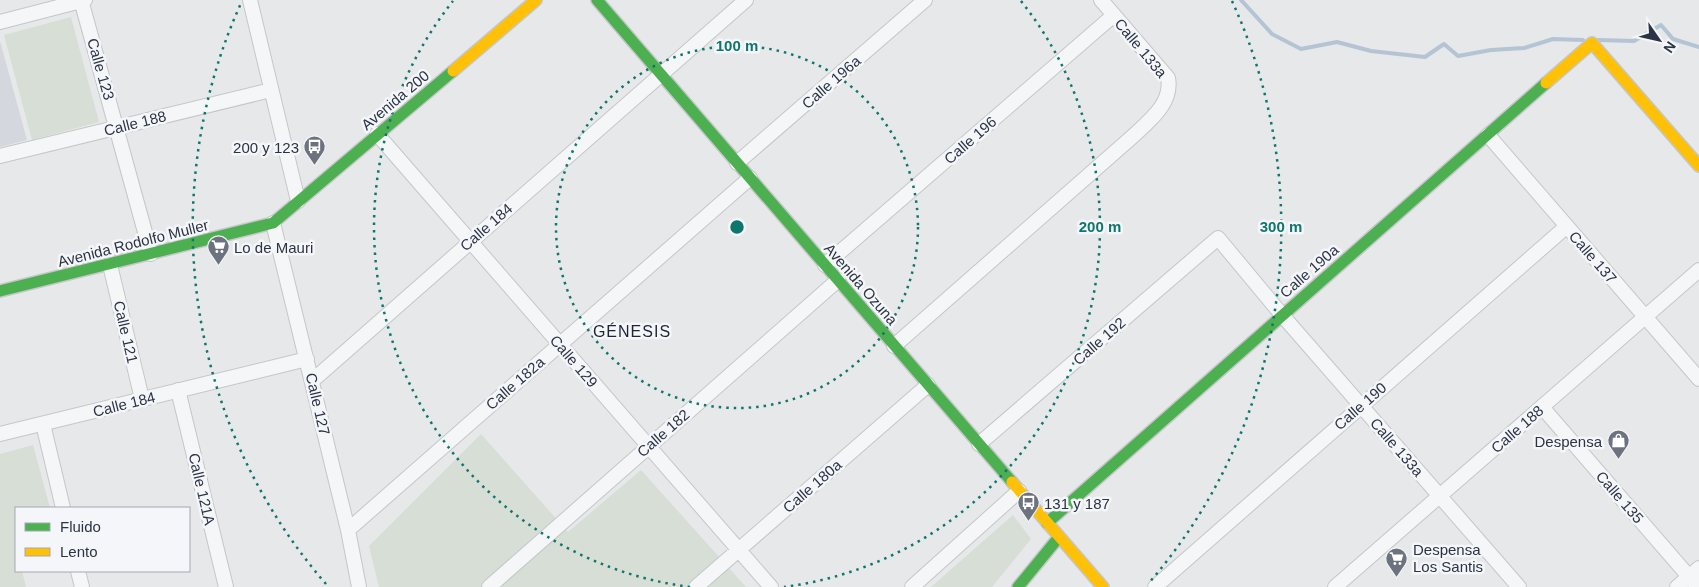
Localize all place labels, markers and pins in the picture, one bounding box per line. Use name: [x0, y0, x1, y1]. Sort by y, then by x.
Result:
bus stop icon: 200 y 123: [303, 135, 327, 166]
place label: 200 y 123: [233, 139, 299, 156]
centre of rings: [728, 218, 746, 236]
supermarket icon: Lo de Mauri: [206, 235, 230, 266]
place label: Lo de Mauri: [234, 239, 313, 256]
shop icon: Despensa: [1606, 429, 1630, 460]
place label: Despensa: [1534, 433, 1603, 450]
bus stop icon: 131 y 187: [1016, 491, 1040, 522]
place label: 131 y 187: [1044, 495, 1110, 512]
place label: Despensa Los Santis: [1413, 541, 1483, 575]
supermarket icon: Despensa Los Santis: [1385, 546, 1409, 577]

